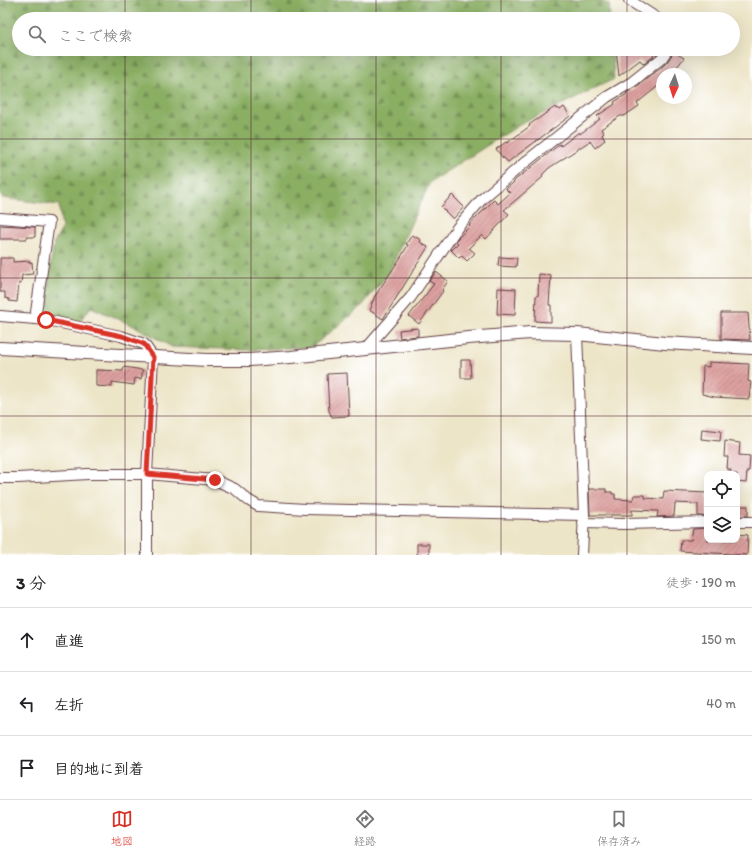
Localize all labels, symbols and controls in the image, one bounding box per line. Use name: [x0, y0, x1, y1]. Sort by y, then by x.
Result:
search box: [12, 12, 740, 56]
icon: search: [26, 23, 48, 45]
text: ここで検索: [58, 27, 133, 45]
north arrow: [656, 68, 692, 104]
route start: [37, 311, 55, 329]
route end: [206, 471, 224, 489]
map controls: [704, 471, 740, 543]
button: locate: [704, 471, 740, 507]
button: layers: [704, 507, 740, 543]
text: 3 分: [16, 573, 46, 593]
text: 徒歩 · 190 m: [666, 575, 736, 590]
icon: ahead: [16, 629, 38, 651]
text: 直進: [54, 632, 84, 650]
text: 150 m: [701, 632, 736, 647]
icon: left: [16, 693, 38, 715]
text: 左折: [54, 696, 84, 714]
text: 40 m: [706, 696, 736, 711]
icon: arrive: [16, 757, 38, 779]
text: 目的地に到着: [54, 760, 144, 778]
tab: 地図: [111, 808, 133, 848]
tab: 経路: [354, 808, 376, 848]
tab: 保存済み: [597, 808, 641, 848]

